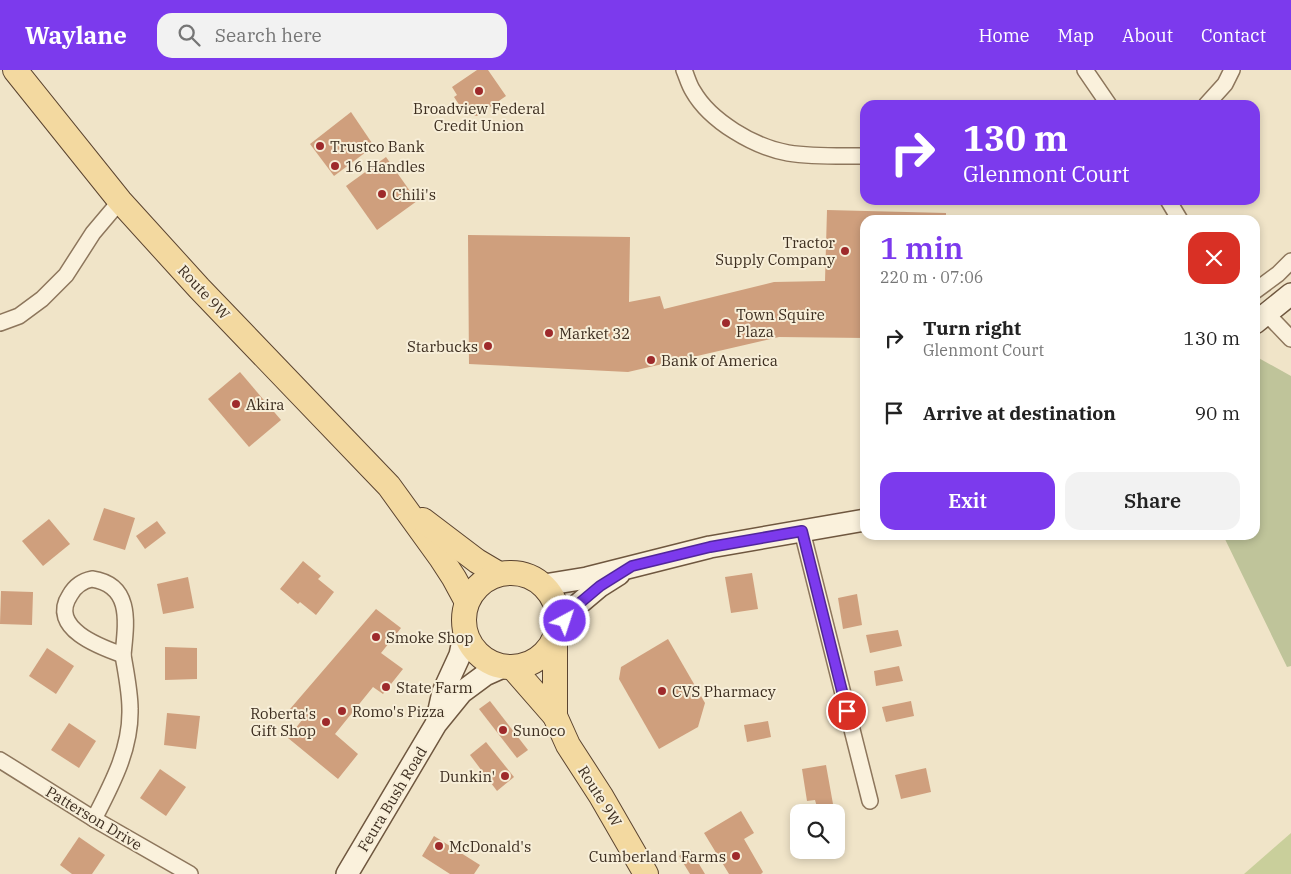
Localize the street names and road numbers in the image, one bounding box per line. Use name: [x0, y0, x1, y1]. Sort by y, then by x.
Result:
street label: Route 9W: [174, 261, 234, 324]
street label: Feura Bush Road: [353, 743, 431, 855]
street label: Route 9W: [574, 762, 626, 830]
street label: Patterson Drive: [42, 782, 146, 854]

